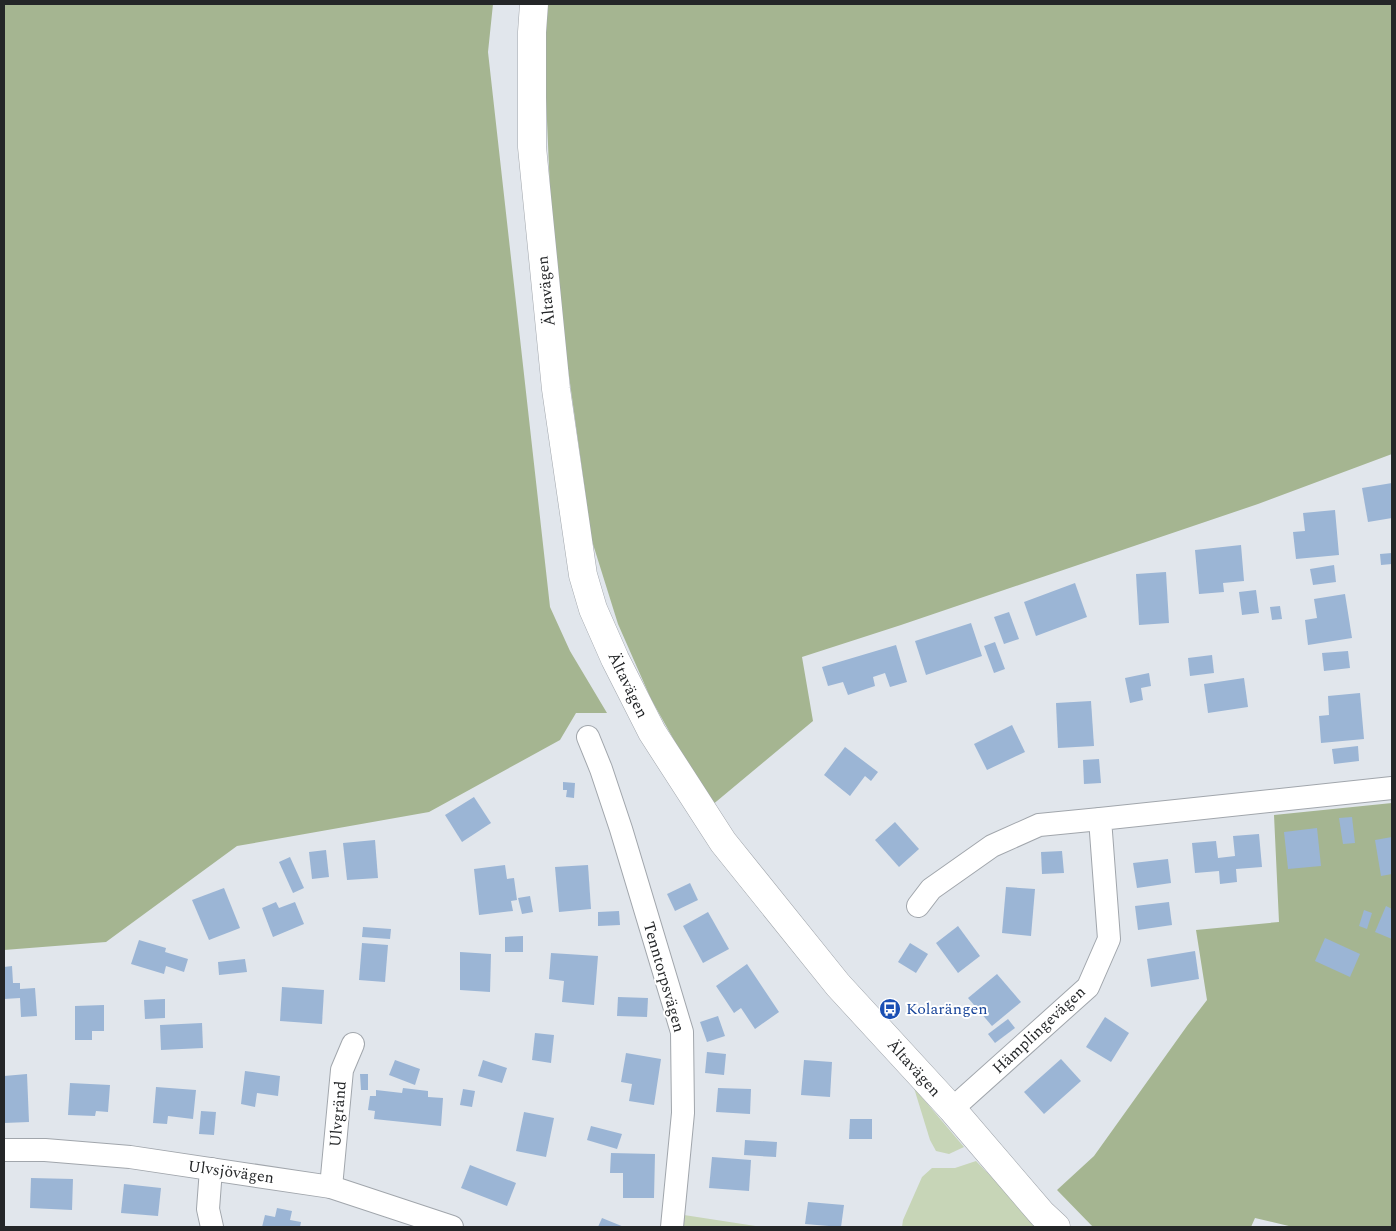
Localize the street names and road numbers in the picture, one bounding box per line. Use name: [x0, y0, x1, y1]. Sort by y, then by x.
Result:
street label: Ältavägen: [530, 254, 562, 328]
street label: Ältavägen: [602, 648, 654, 722]
street label: Tenntorpsvägen: [637, 919, 691, 1035]
street label: Hämplingevägen: [987, 980, 1091, 1080]
street label: Ältavägen: [881, 1034, 947, 1102]
street label: Ulvgränd: [323, 1080, 353, 1148]
street label: Ulvsjövägen: [186, 1154, 276, 1190]

